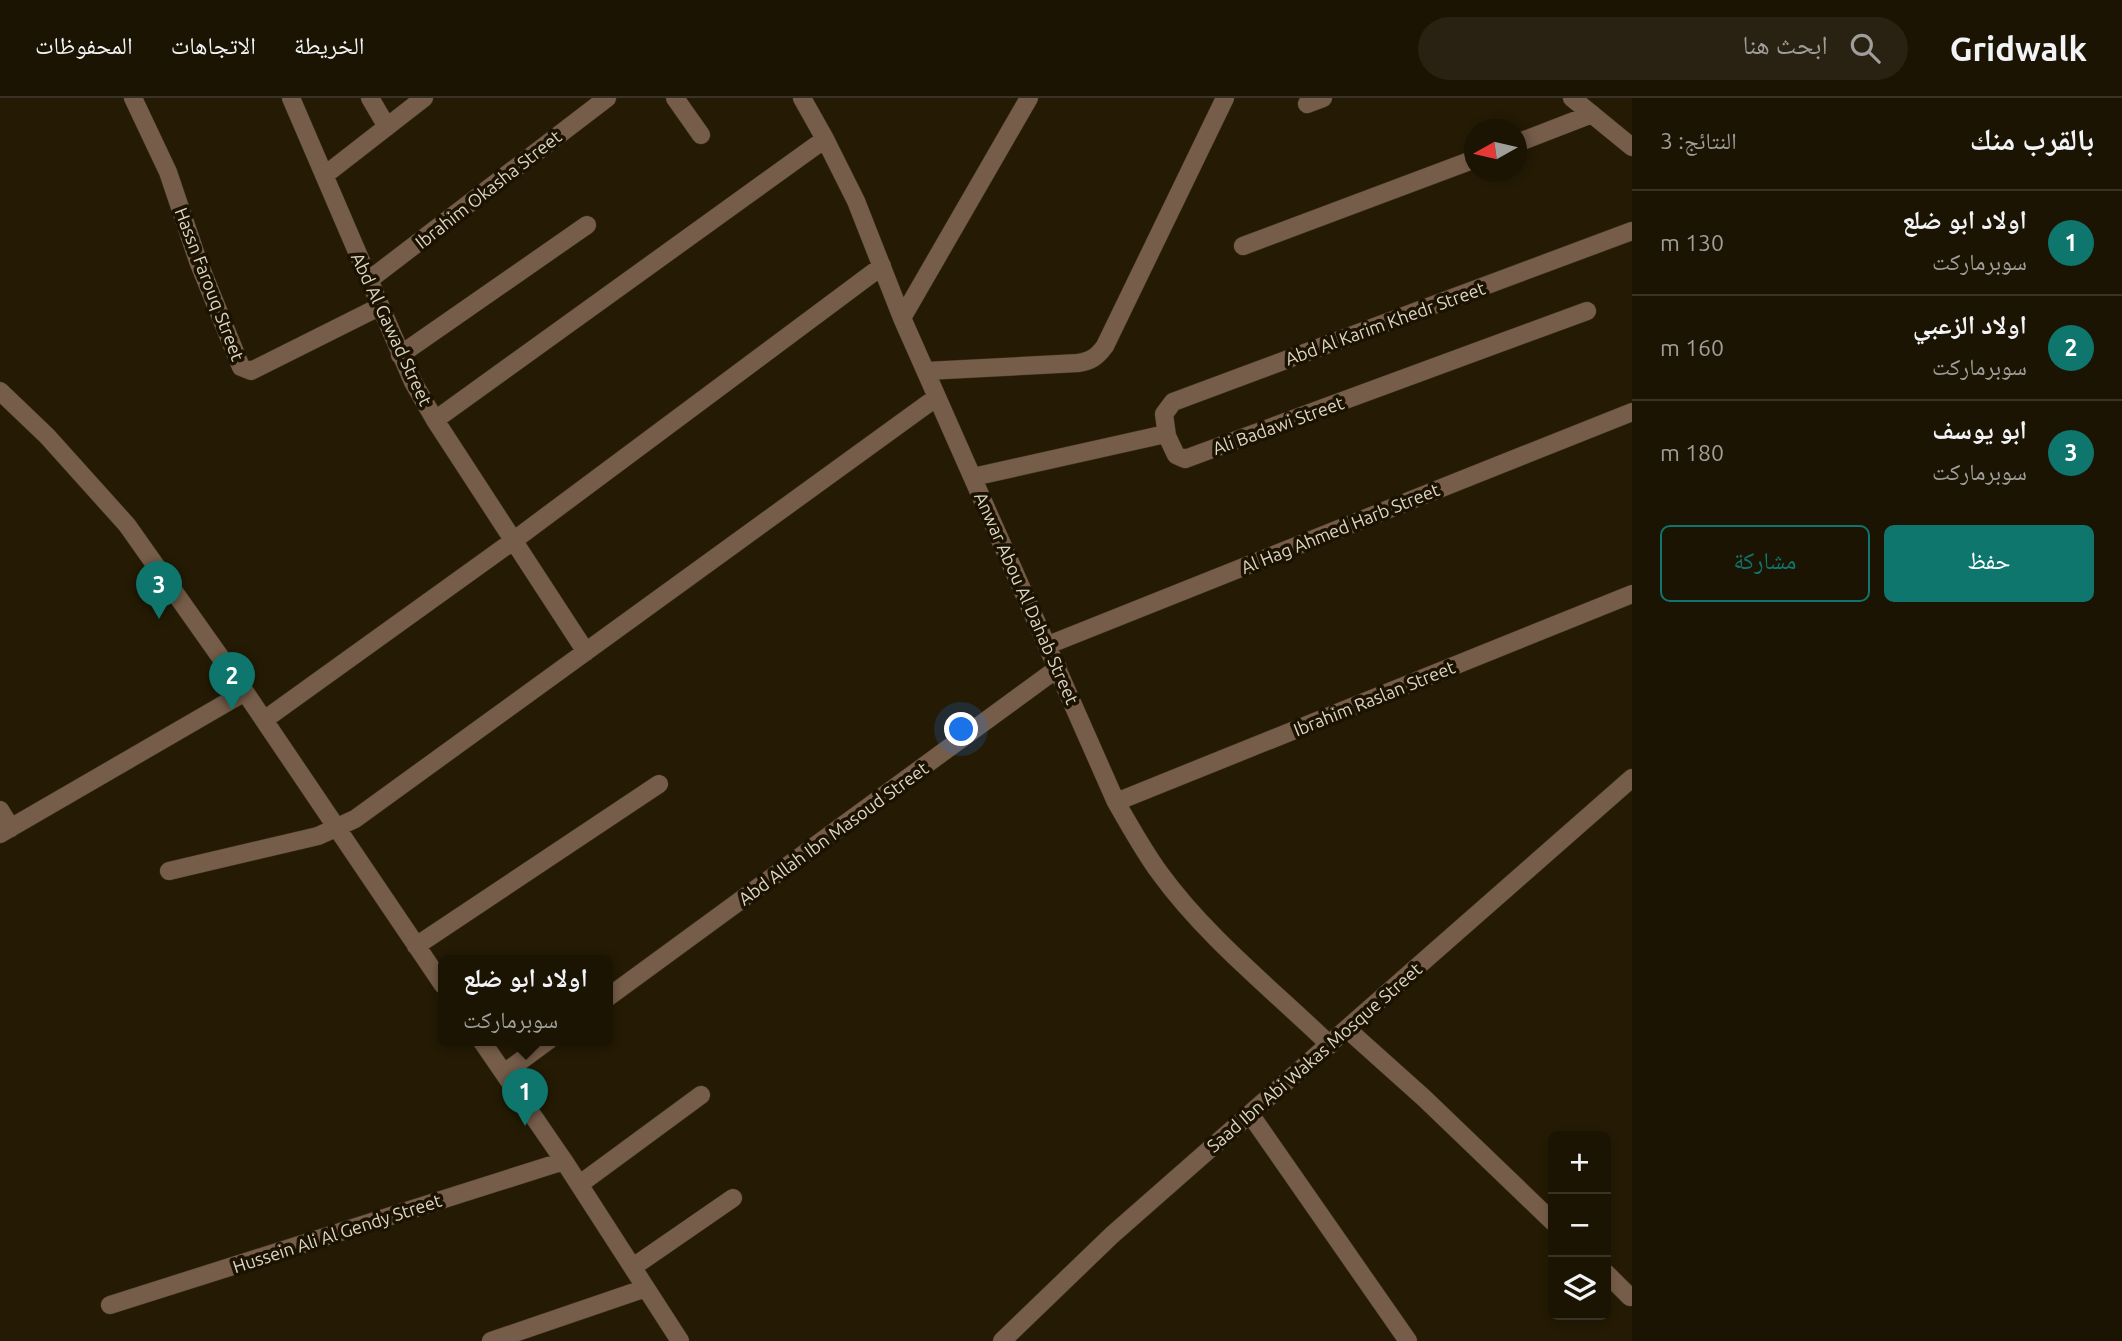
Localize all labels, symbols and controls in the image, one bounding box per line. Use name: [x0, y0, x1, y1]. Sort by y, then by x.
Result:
search box: [1418, 17, 1908, 80]
icon: search: [1846, 29, 1884, 67]
text: ابحث هنا: [1742, 30, 1828, 59]
text: Gridwalk: [1950, 30, 2087, 67]
text: المحفوظات: [35, 32, 133, 59]
text: الاتجاهات: [171, 32, 256, 59]
text: الخريطة: [294, 32, 365, 59]
north arrow: [1464, 119, 1527, 182]
text: بالقرب منك: [1970, 122, 2094, 156]
street label: Ibrahim Okasha Street: [411, 126, 565, 252]
text: النتائج: 3: [1660, 128, 1737, 153]
street label: Hassn Farouq Street: [172, 205, 248, 363]
text: اولاد ابو ضلع: [1902, 205, 2027, 234]
text: 130 m: [1660, 230, 1724, 255]
text: 1: [2065, 230, 2078, 255]
street label: Abd Al Gawad Street: [348, 249, 436, 409]
text: سوبرماركت: [1932, 249, 2027, 274]
street label: Abd Al Karim Khedr Street: [1282, 277, 1488, 369]
text: اولاد الزعبي: [1913, 310, 2027, 339]
text: 160 m: [1660, 335, 1724, 360]
text: 2: [2065, 335, 2078, 360]
text: سوبرماركت: [1932, 354, 2027, 379]
street label: Ali Badawi Street: [1210, 392, 1346, 458]
text: ابو يوسف: [1932, 415, 2027, 444]
text: 180 m: [1660, 440, 1724, 465]
text: 3: [2065, 440, 2078, 465]
text: سوبرماركت: [1932, 459, 2027, 484]
street label: Al Hag Ahmed Harb Street: [1238, 479, 1442, 577]
street label: Anwar Abou Al Dahab Street: [971, 489, 1083, 707]
button: مشاركة: [1660, 525, 1870, 602]
button: حفظ: [1884, 525, 2094, 602]
pin: 3: [136, 561, 182, 619]
pin: 2: [209, 652, 255, 710]
street label: Ibrahim Raslan Street: [1290, 656, 1458, 740]
your location: [944, 712, 978, 746]
street label: Abd Allah Ibn Masoud Street: [734, 757, 932, 909]
popup: [438, 955, 613, 1046]
street label: Saad Ibn Abi Wakas Mosque Street: [1203, 958, 1425, 1156]
text: اولاد ابو ضلع: [463, 963, 588, 992]
text: سوبرماركت: [463, 1007, 558, 1032]
pin: 1: [502, 1068, 548, 1126]
map controls: [1548, 1131, 1611, 1320]
button: +: [1548, 1131, 1611, 1194]
street label: Hussein Ali Al Gendy Street: [230, 1190, 444, 1276]
button: −: [1548, 1194, 1611, 1257]
button: layers: [1548, 1257, 1611, 1320]

